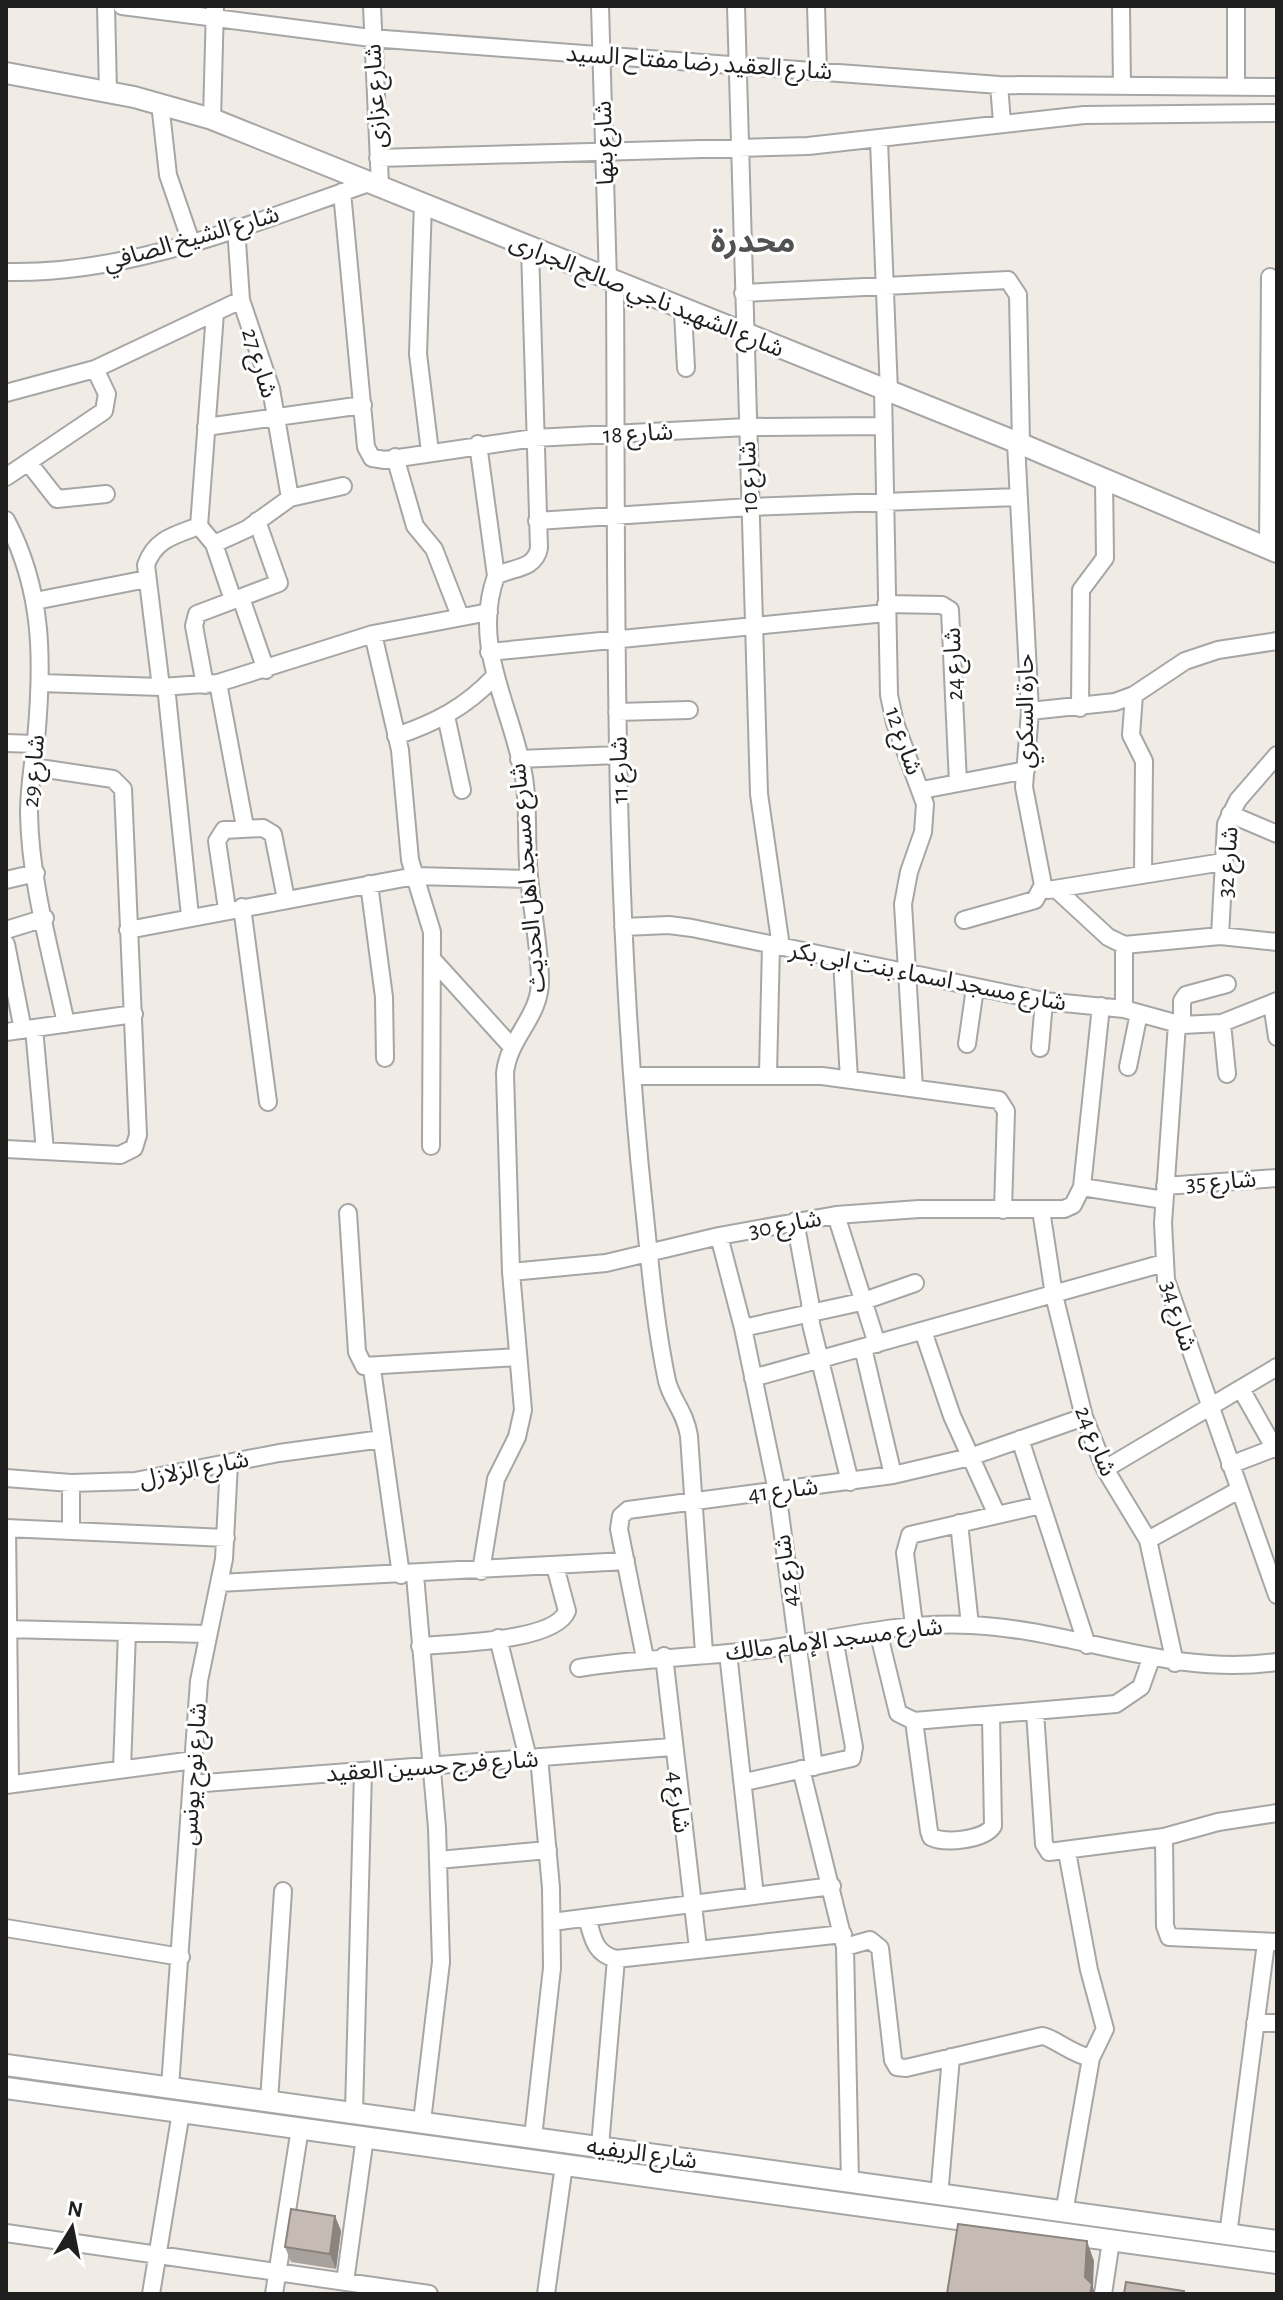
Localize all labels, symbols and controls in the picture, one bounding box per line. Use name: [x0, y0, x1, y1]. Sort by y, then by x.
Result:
street label: شارع العقيد رضا مفتاح السيد: [565, 42, 833, 88]
street label: شارع عزازى: [361, 43, 395, 149]
street label: شارع بنها: [592, 100, 622, 186]
street label: شارع الشيخ الصافي: [101, 202, 283, 281]
district label: محدرة: [711, 226, 795, 260]
street label: شارع الشهيد ناجي صالح الجرارى: [504, 230, 787, 367]
street label: شارع 27: [233, 326, 281, 402]
street label: شارع 18: [602, 420, 674, 452]
street label: شارع 10: [736, 441, 766, 513]
street label: شارع 24: [941, 627, 971, 701]
street label: حارة السكري: [1014, 654, 1044, 768]
street label: شارع 12: [877, 704, 926, 780]
street label: شارع 29: [19, 734, 53, 809]
street label: شارع 11: [607, 736, 637, 804]
street label: شارع مسجد اهل الحديث: [506, 762, 554, 994]
street label: شارع 32: [1214, 826, 1246, 899]
street label: شارع مسجد اسماء بنت ابى بكر: [785, 938, 1068, 1020]
street label: شارع 35: [1185, 1168, 1257, 1200]
street label: شارع 30: [747, 1207, 824, 1247]
street label: شارع 34: [1152, 1278, 1200, 1355]
street label: شارع 24: [1067, 1403, 1120, 1481]
street label: شارع الزلازل: [137, 1448, 252, 1496]
street label: شارع 41: [747, 1475, 820, 1511]
street label: شارع 42: [771, 1533, 807, 1609]
street label: شارع مسجد الإمام مالك: [724, 1615, 945, 1670]
street label: شارع نوح يونس: [177, 1702, 215, 1847]
street label: شارع فرج حسين العقيد: [325, 1748, 540, 1790]
street label: شارع 4: [658, 1770, 694, 1835]
street label: شارع الريفيه: [585, 2134, 699, 2178]
north arrow: [32, 2188, 112, 2268]
text: N: [66, 2197, 85, 2221]

